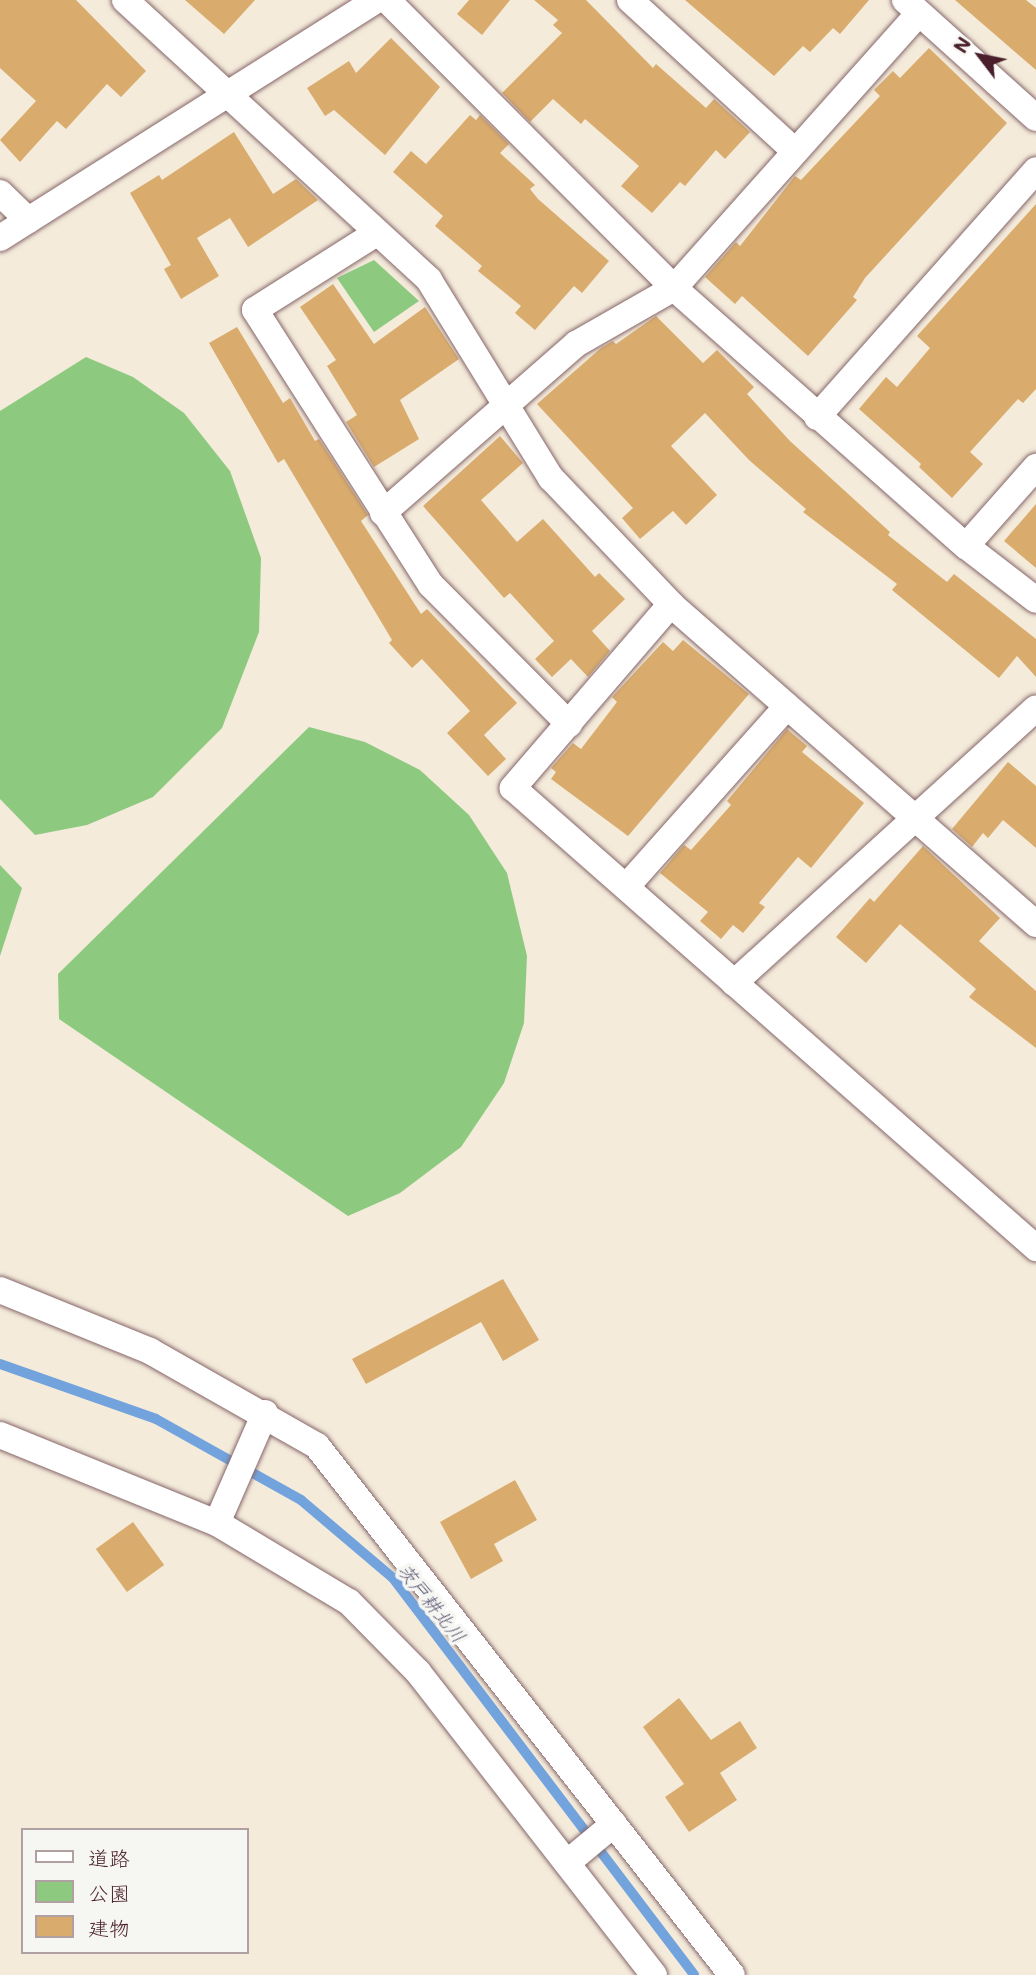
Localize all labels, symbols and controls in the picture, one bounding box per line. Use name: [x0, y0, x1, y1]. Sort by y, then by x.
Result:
north arrow: [945, 21, 1015, 91]
text: N: [947, 32, 976, 57]
water label: 茨戸耕北川: [393, 1559, 471, 1647]
legend: [21, 1828, 248, 1954]
text: 道路: [88, 1844, 130, 1871]
text: 公園: [88, 1879, 130, 1906]
text: 建物: [88, 1914, 130, 1941]

